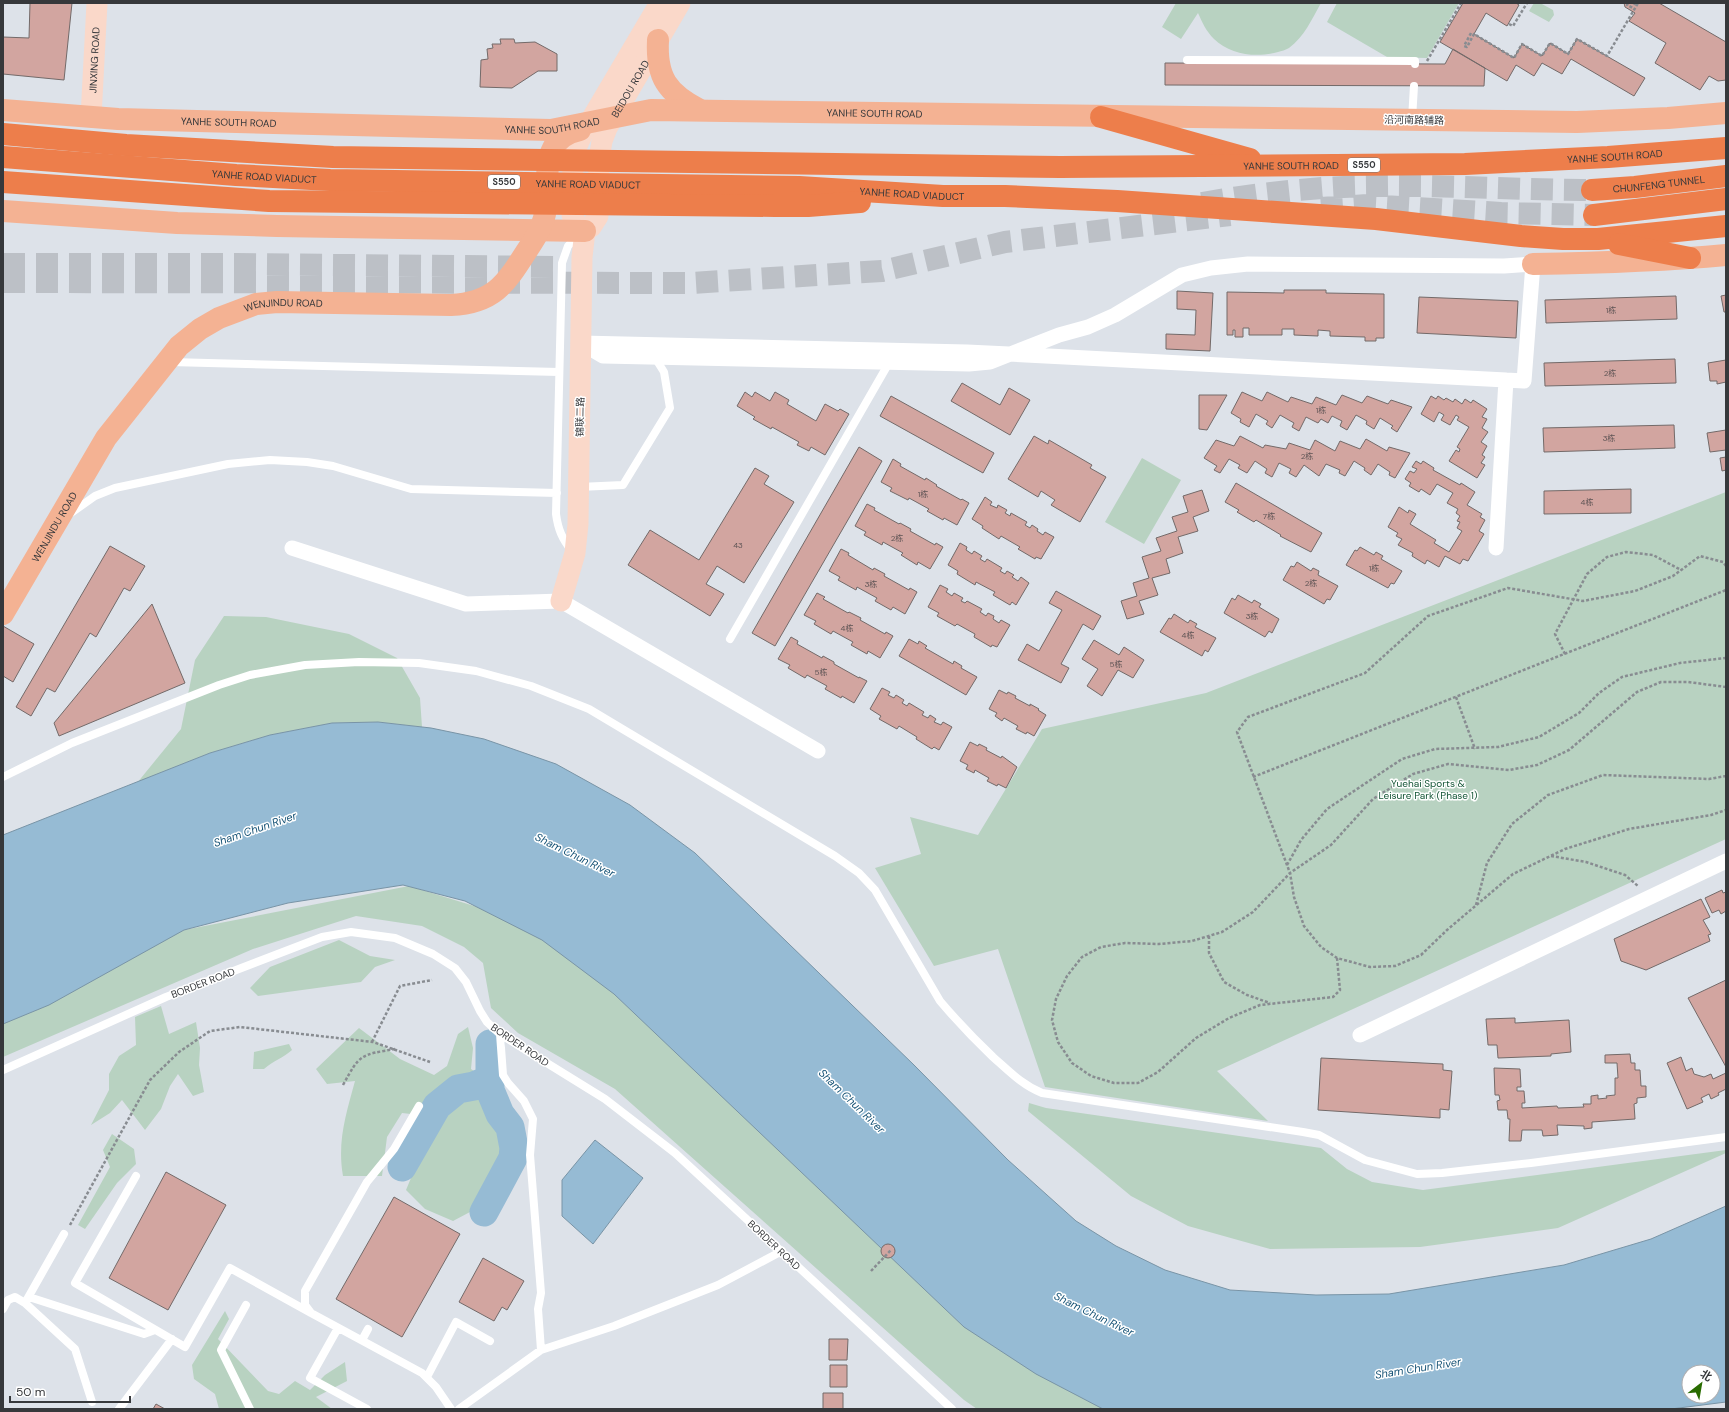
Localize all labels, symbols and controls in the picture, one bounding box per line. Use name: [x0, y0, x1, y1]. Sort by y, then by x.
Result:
street label: JINXING ROAD: [86, 26, 102, 94]
street label: BEIDOU ROAD: [608, 57, 652, 120]
street label: YANHE SOUTH ROAD: [827, 106, 923, 120]
street label: 沿河南路辅路: [1384, 113, 1444, 127]
street label: YANHE SOUTH ROAD: [181, 114, 277, 130]
street label: YANHE SOUTH ROAD: [504, 114, 601, 137]
street label: YANHE SOUTH ROAD: [1567, 146, 1663, 165]
street label: YANHE SOUTH ROAD: [1243, 158, 1339, 172]
road number: S550: [1348, 158, 1380, 172]
street label: YANHE ROAD VIADUCT: [211, 167, 317, 186]
street label: CHUNFENG TUNNEL: [1612, 172, 1705, 195]
road number: S550: [488, 175, 520, 189]
street label: YANHE ROAD VIADUCT: [536, 177, 641, 191]
street label: YANHE ROAD VIADUCT: [859, 184, 965, 203]
street label: WENJINDU ROAD: [242, 295, 323, 315]
house number: 1栋: [1606, 305, 1616, 315]
house number: 2栋: [1604, 368, 1616, 378]
street label: 锦联二路: [573, 397, 587, 437]
house number: 1栋: [1316, 405, 1326, 415]
house number: 3栋: [1603, 433, 1615, 443]
house number: 2栋: [1301, 451, 1313, 461]
street label: WENJINDU ROAD: [28, 489, 80, 564]
house number: 1栋: [918, 489, 928, 499]
house number: 4栋: [1581, 497, 1593, 507]
house number: 7栋: [1263, 511, 1275, 521]
house number: 2栋: [891, 533, 903, 543]
house number: 43: [733, 540, 743, 550]
house number: 1栋: [1369, 563, 1379, 573]
house number: 2栋: [1305, 578, 1317, 588]
house number: 3栋: [865, 579, 877, 589]
house number: 3栋: [1246, 611, 1258, 621]
house number: 4栋: [841, 623, 853, 633]
house number: 4栋: [1182, 630, 1194, 640]
house number: 5栋: [1110, 659, 1122, 669]
house number: 5栋: [815, 667, 827, 677]
park label: Yuehai Sports & Leisure Park (Phase 1): [1378, 777, 1478, 802]
water label: Sham Chun River: [212, 808, 299, 850]
water label: Sham Chun River: [533, 830, 618, 881]
street label: BORDER ROAD: [169, 965, 237, 1001]
street label: BORDER ROAD: [488, 1021, 552, 1069]
water label: Sham Chun River: [816, 1066, 889, 1137]
street label: BORDER ROAD: [745, 1217, 803, 1273]
water label: Sham Chun River: [1052, 1289, 1137, 1340]
water label: Sham Chun River: [1374, 1354, 1463, 1382]
north arrow: [1681, 1364, 1721, 1404]
text: 北: [1698, 1367, 1714, 1384]
scale bar: [10, 1378, 130, 1404]
text: 50 m: [16, 1384, 45, 1400]

